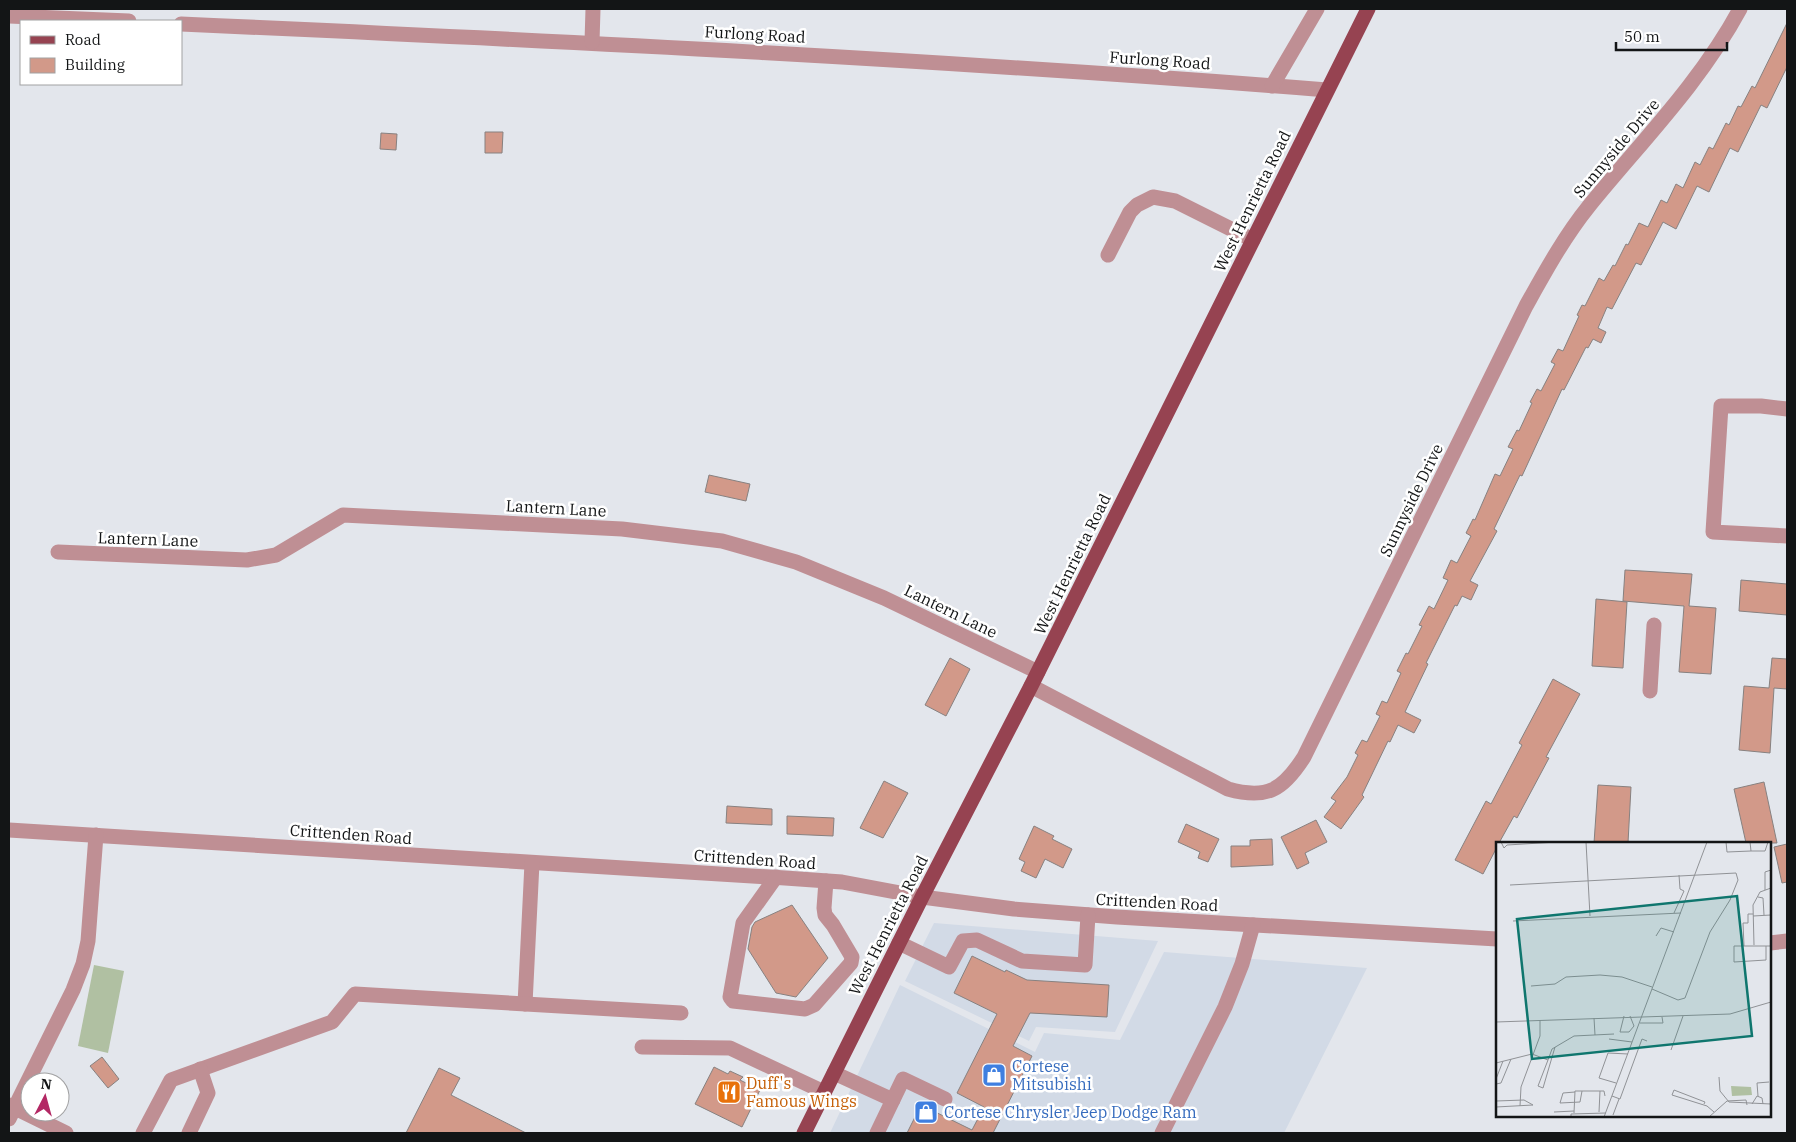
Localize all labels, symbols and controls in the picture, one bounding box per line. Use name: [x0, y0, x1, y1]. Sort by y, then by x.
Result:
legend: [20, 20, 182, 85]
scale bar: [1616, 20, 1727, 52]
street label: Furlong Road: [704, 21, 806, 47]
text: 50 m: [1624, 27, 1660, 46]
text: Road: [65, 30, 101, 49]
street label: Furlong Road: [1109, 46, 1211, 74]
text: Building: [65, 55, 125, 74]
street label: Sunnyside Drive: [1569, 94, 1663, 202]
street label: West Henrietta Road: [1209, 127, 1295, 275]
street label: Sunnyside Drive: [1375, 440, 1447, 560]
street label: West Henrietta Road: [1029, 490, 1115, 638]
street label: Lantern Lane: [505, 495, 607, 521]
street label: Lantern Lane: [97, 527, 199, 551]
street label: Lantern Lane: [901, 580, 1001, 642]
street label: Crittenden Road: [289, 820, 413, 848]
inset map: [1496, 842, 1771, 1117]
street label: Crittenden Road: [693, 845, 817, 873]
street label: West Henrietta Road: [844, 852, 932, 998]
street label: Crittenden Road: [1095, 889, 1219, 915]
place label: Cortese Mitsubishi: [1012, 1056, 1092, 1094]
shop icon: Cortese Mitsubishi: [981, 1062, 1007, 1088]
north arrow: [20, 1072, 70, 1122]
place label: Duff's Famous Wings: [746, 1073, 857, 1111]
text: N: [40, 1075, 53, 1094]
restaurant icon: Duff's Famous Wings: [716, 1079, 742, 1105]
shop icon: Cortese Chrysler Jeep Dodge Ram: [913, 1099, 939, 1125]
place label: Cortese Chrysler Jeep Dodge Ram: [944, 1102, 1197, 1122]

